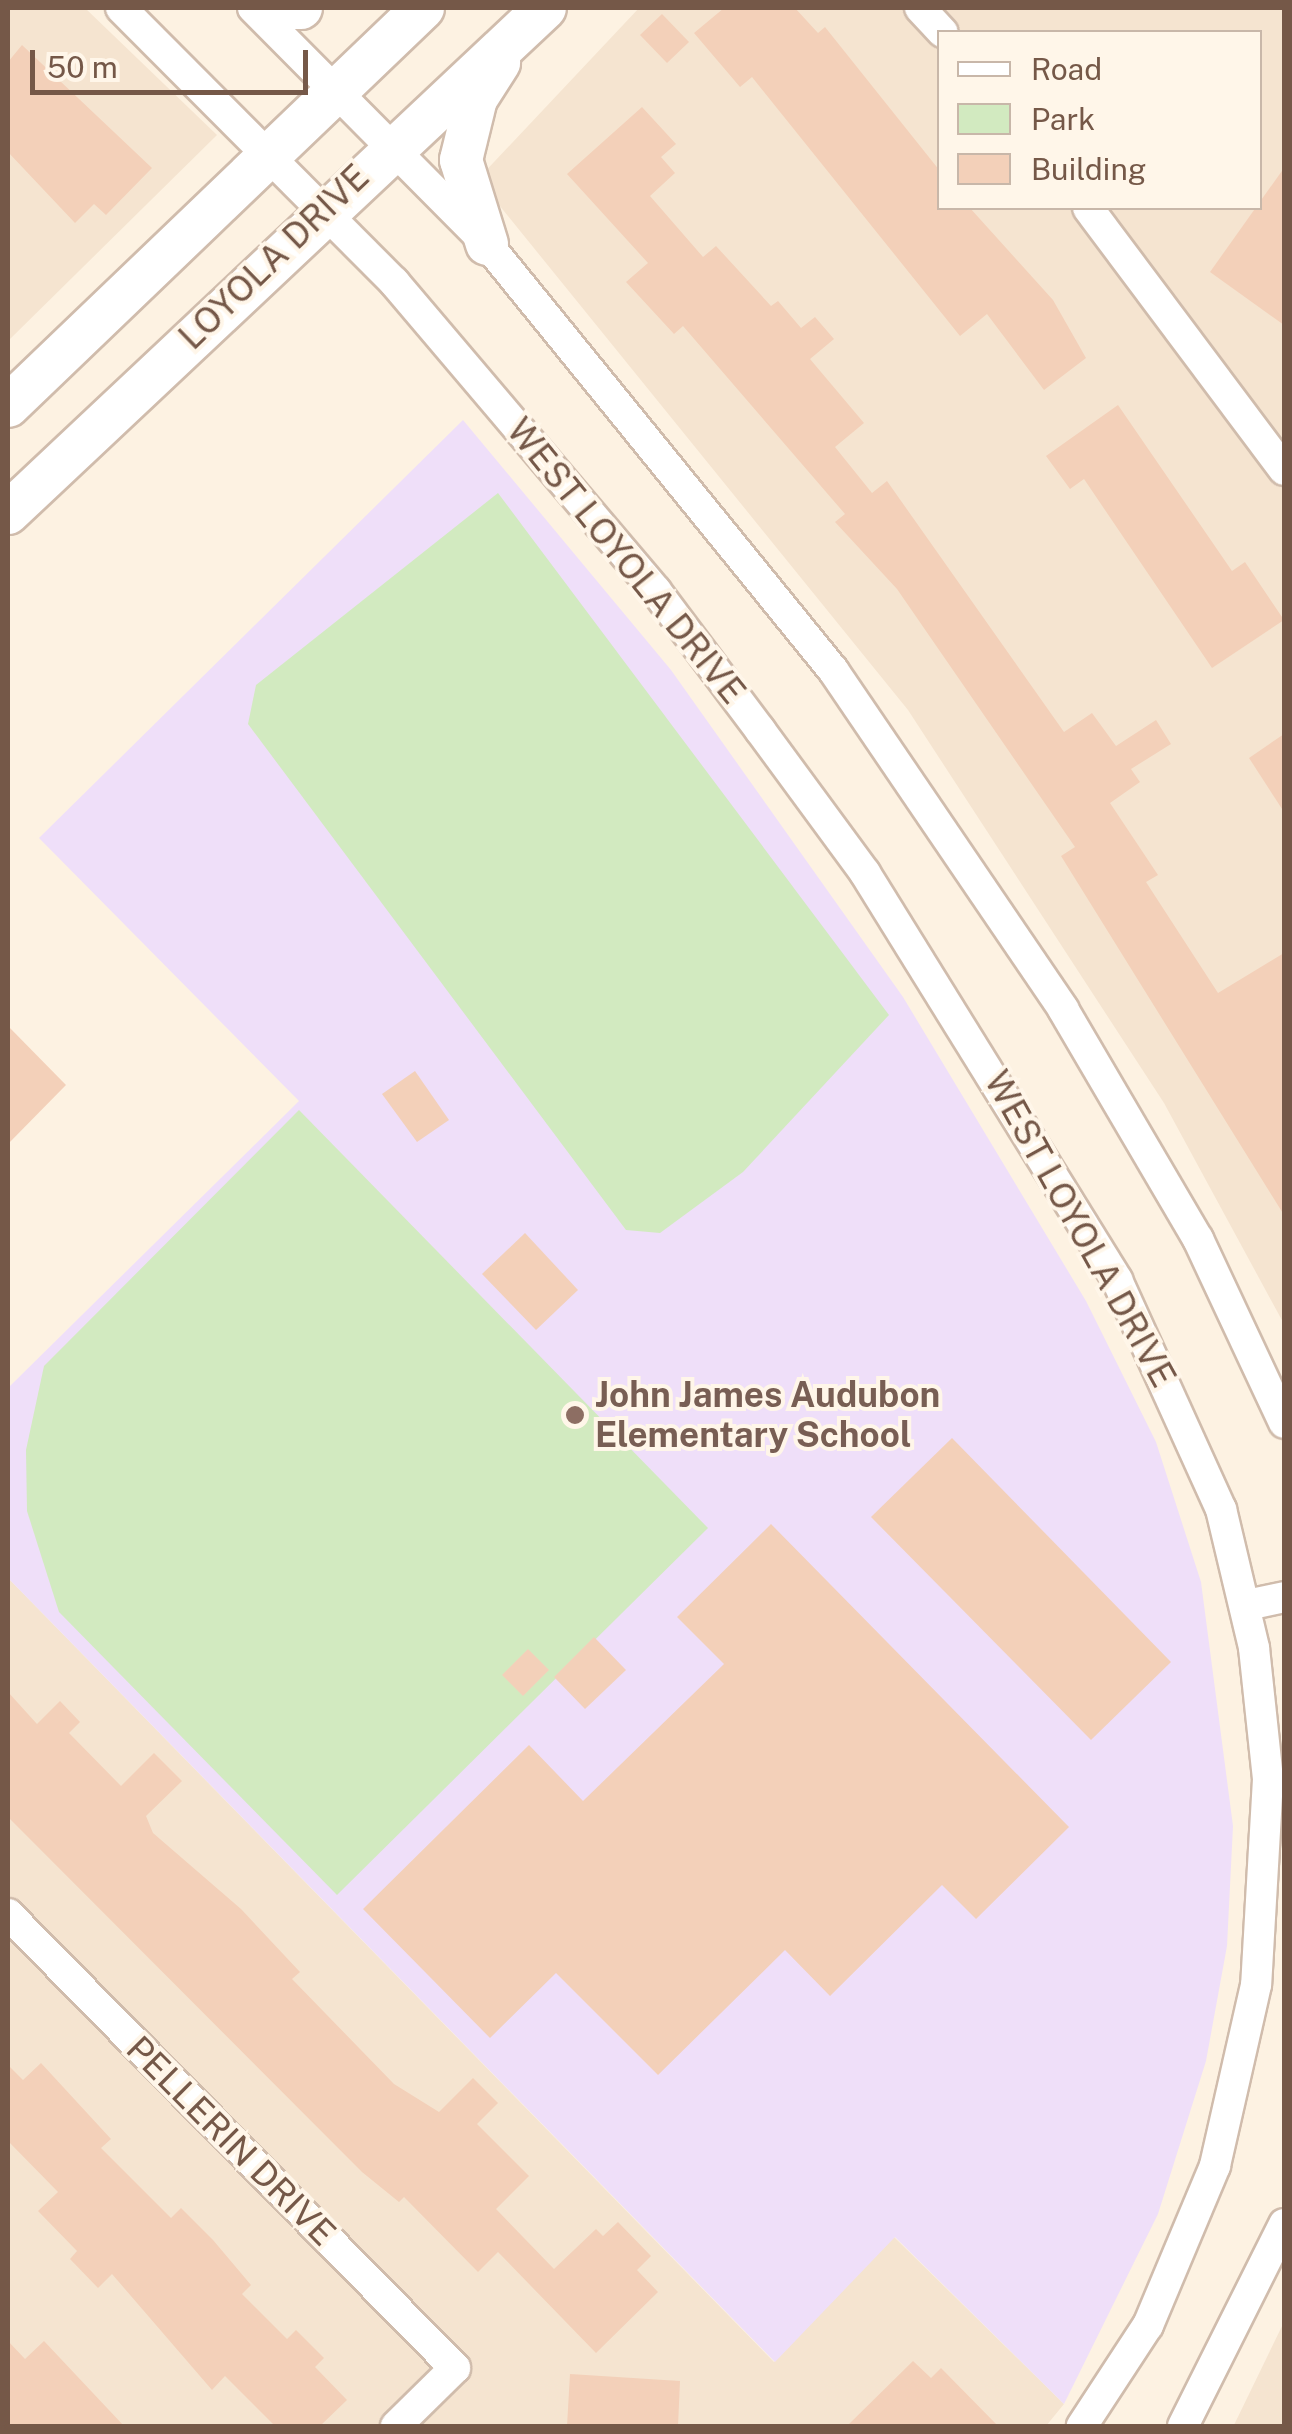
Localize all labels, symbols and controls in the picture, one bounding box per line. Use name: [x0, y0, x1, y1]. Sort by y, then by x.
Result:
scale bar: [35, 30, 312, 92]
legend: [937, 30, 1262, 210]
text: 50 m: [47, 49, 118, 85]
text: Road: [1031, 51, 1102, 87]
text: Park: [1031, 101, 1095, 137]
text: Building: [1031, 151, 1146, 187]
street label: LOYOLA DRIVE: [170, 156, 378, 358]
street label: WEST LOYOLA DRIVE: [498, 410, 754, 712]
street label: WEST LOYOLA DRIVE: [976, 1064, 1184, 1394]
place label: John James Audubon Elementary School: [595, 1374, 941, 1456]
marker: John James Audubon Elementary School: [564, 1404, 586, 1426]
street label: PELLERIN DRIVE: [118, 2028, 344, 2254]

